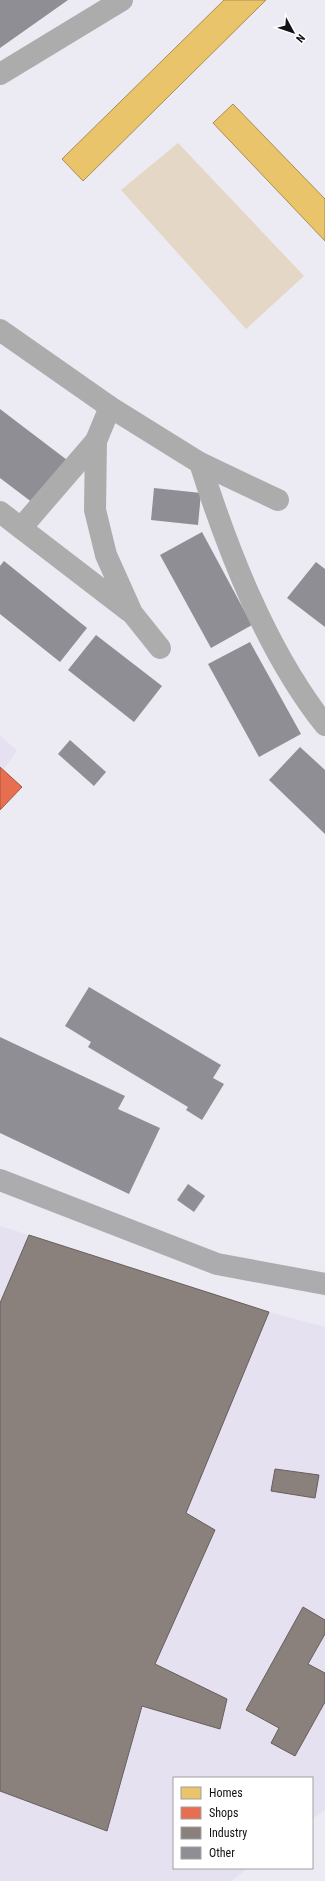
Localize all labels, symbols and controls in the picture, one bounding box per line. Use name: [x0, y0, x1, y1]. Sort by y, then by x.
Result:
north arrow: [273, 12, 313, 52]
text: N: [293, 31, 307, 45]
legend: [173, 1777, 313, 1869]
text: Homes: [209, 1786, 243, 1800]
text: Shops: [209, 1806, 238, 1820]
text: Industry: [209, 1826, 247, 1840]
text: Other: [209, 1846, 235, 1860]

